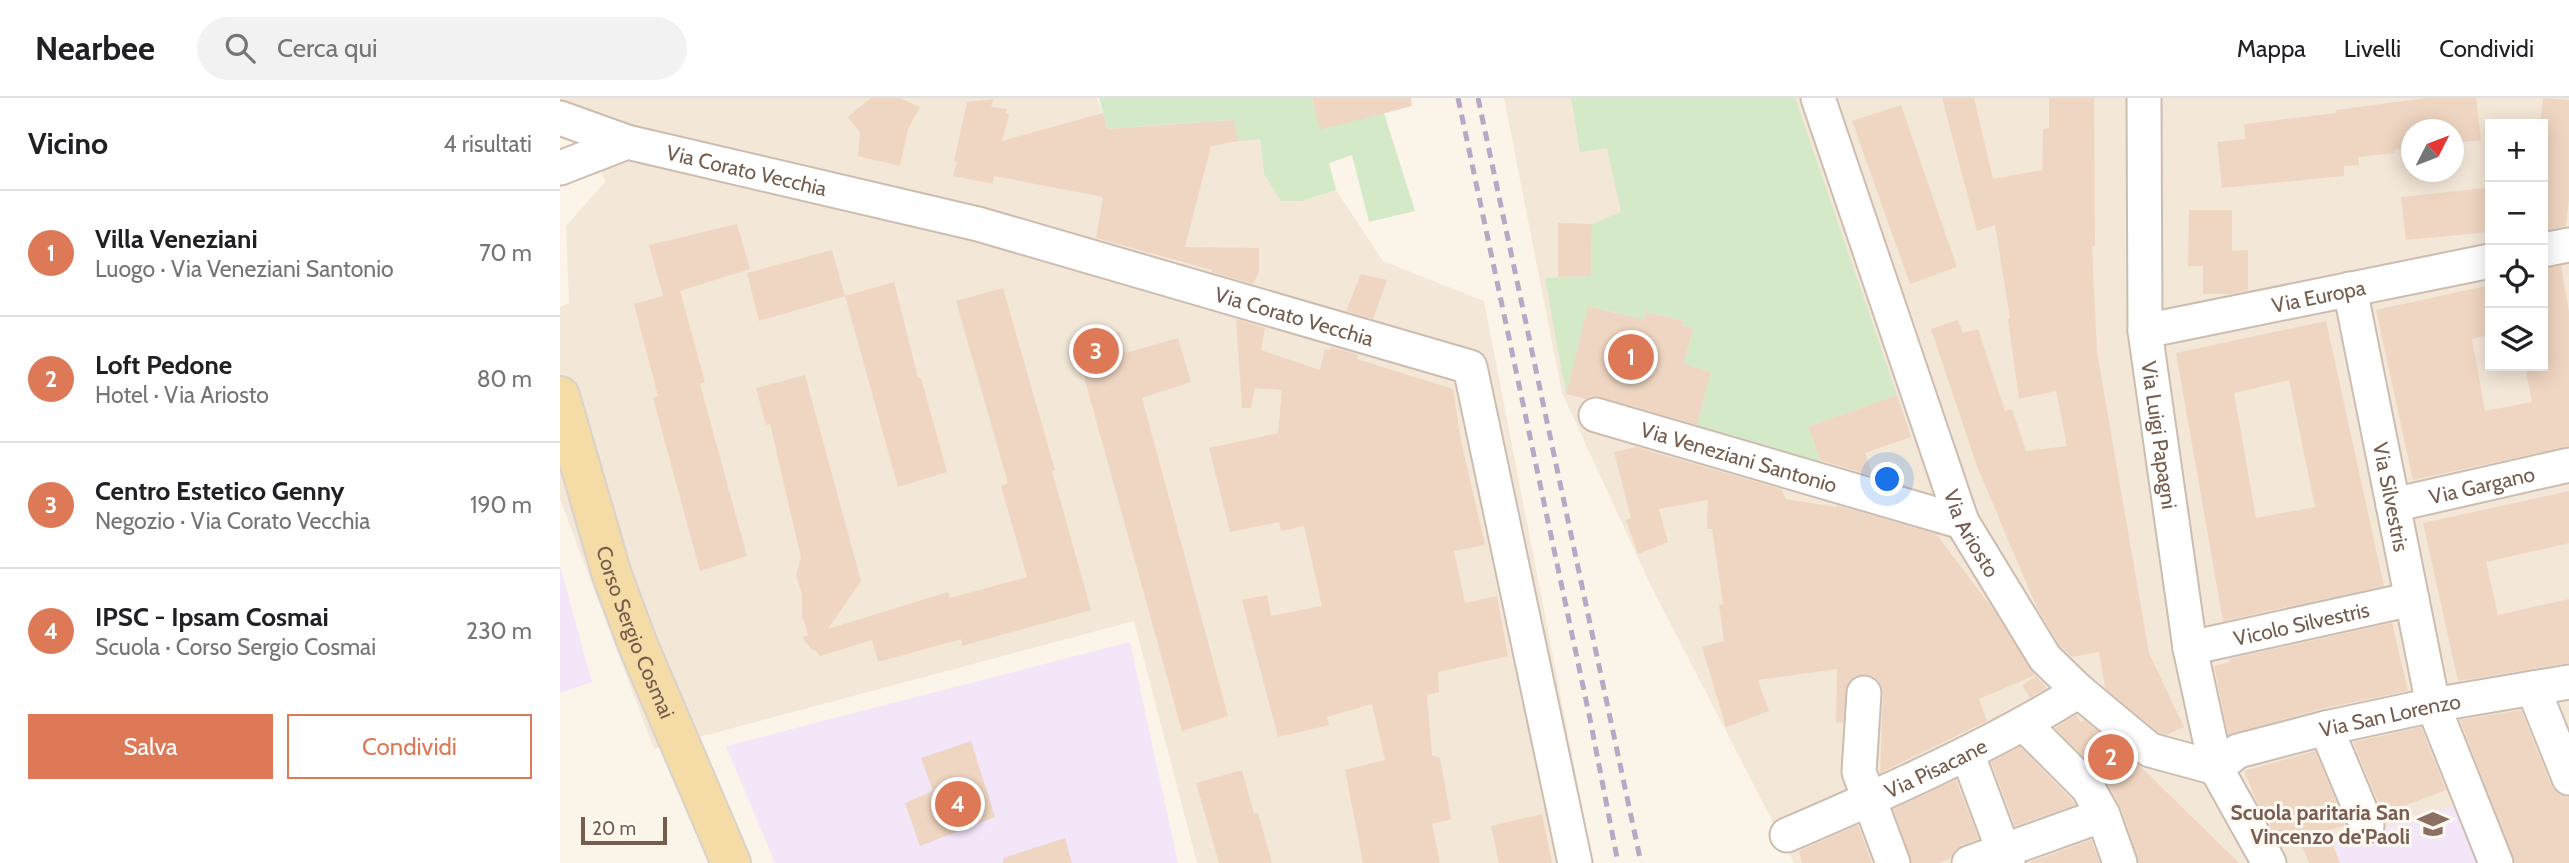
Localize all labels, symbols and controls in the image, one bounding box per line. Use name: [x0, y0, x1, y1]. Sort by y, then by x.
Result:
search box: [197, 17, 687, 80]
text: Nearbee: [35, 28, 155, 68]
icon: search: [221, 29, 259, 67]
text: Cerca qui: [277, 32, 378, 64]
text: Mappa: [2237, 34, 2306, 63]
text: Livelli: [2344, 34, 2401, 63]
text: Condividi: [2439, 34, 2534, 63]
north arrow: [2401, 119, 2464, 182]
map controls: [2485, 119, 2548, 371]
button: +: [2485, 119, 2548, 182]
text: Vicino: [28, 125, 108, 162]
text: 4 risultati: [443, 130, 532, 158]
street label: Via Corato Vecchia: [664, 139, 829, 201]
button: −: [2485, 182, 2548, 245]
text: Villa Veneziani: [95, 223, 258, 255]
text: 1: [47, 239, 55, 267]
text: 70 m: [479, 239, 532, 267]
button: locate: [2485, 245, 2548, 308]
text: Luogo · Via Veneziani Santonio: [95, 255, 394, 283]
street label: Via Europa: [2269, 274, 2368, 318]
street label: Via Corato Vecchia: [1212, 281, 1377, 351]
button: layers: [2485, 308, 2548, 371]
pin: 3: [1073, 325, 1119, 377]
pin: 1: [1608, 331, 1654, 383]
text: Loft Pedone: [95, 349, 232, 381]
street label: Via Luigi Papagni: [2137, 359, 2183, 511]
text: 2: [45, 365, 57, 393]
text: 80 m: [477, 365, 532, 393]
text: Hotel · Via Ariosto: [95, 381, 269, 409]
street label: Via Veneziani Santonio: [1638, 416, 1840, 497]
street label: Via Silvestris: [2368, 440, 2415, 554]
street label: Via Gargano: [2426, 461, 2537, 509]
your location: [1870, 462, 1904, 496]
text: Centro Estetico Genny: [95, 475, 345, 507]
street label: Via Ariosto: [1939, 486, 2005, 582]
text: 3: [45, 491, 57, 519]
text: 190 m: [470, 491, 532, 519]
text: Negozio · Via Corato Vecchia: [95, 507, 370, 535]
street label: Corso Sergio Cosmai: [592, 543, 680, 722]
street label: Vicolo Silvestris: [2231, 596, 2372, 651]
text: IPSC - Ipsam Cosmai: [95, 601, 329, 633]
text: 4: [44, 617, 58, 645]
text: 230 m: [466, 617, 532, 645]
text: Scuola · Corso Sergio Cosmai: [95, 633, 376, 661]
street label: Via San Lorenzo: [2317, 688, 2462, 742]
button: Salva: [28, 714, 273, 779]
button: Condividi: [287, 714, 532, 779]
pin: 2: [2088, 731, 2134, 783]
street label: Via Pisacane: [1881, 733, 1991, 803]
pin: 4: [935, 778, 981, 830]
place label: Scuola paritaria San Vincenzo de'Paoli: [2230, 800, 2410, 849]
school or university icon: Scuola paritaria San Vincenzo de'Paoli: [2416, 807, 2450, 841]
scale bar: [581, 814, 667, 846]
text: 20 m: [592, 817, 636, 840]

